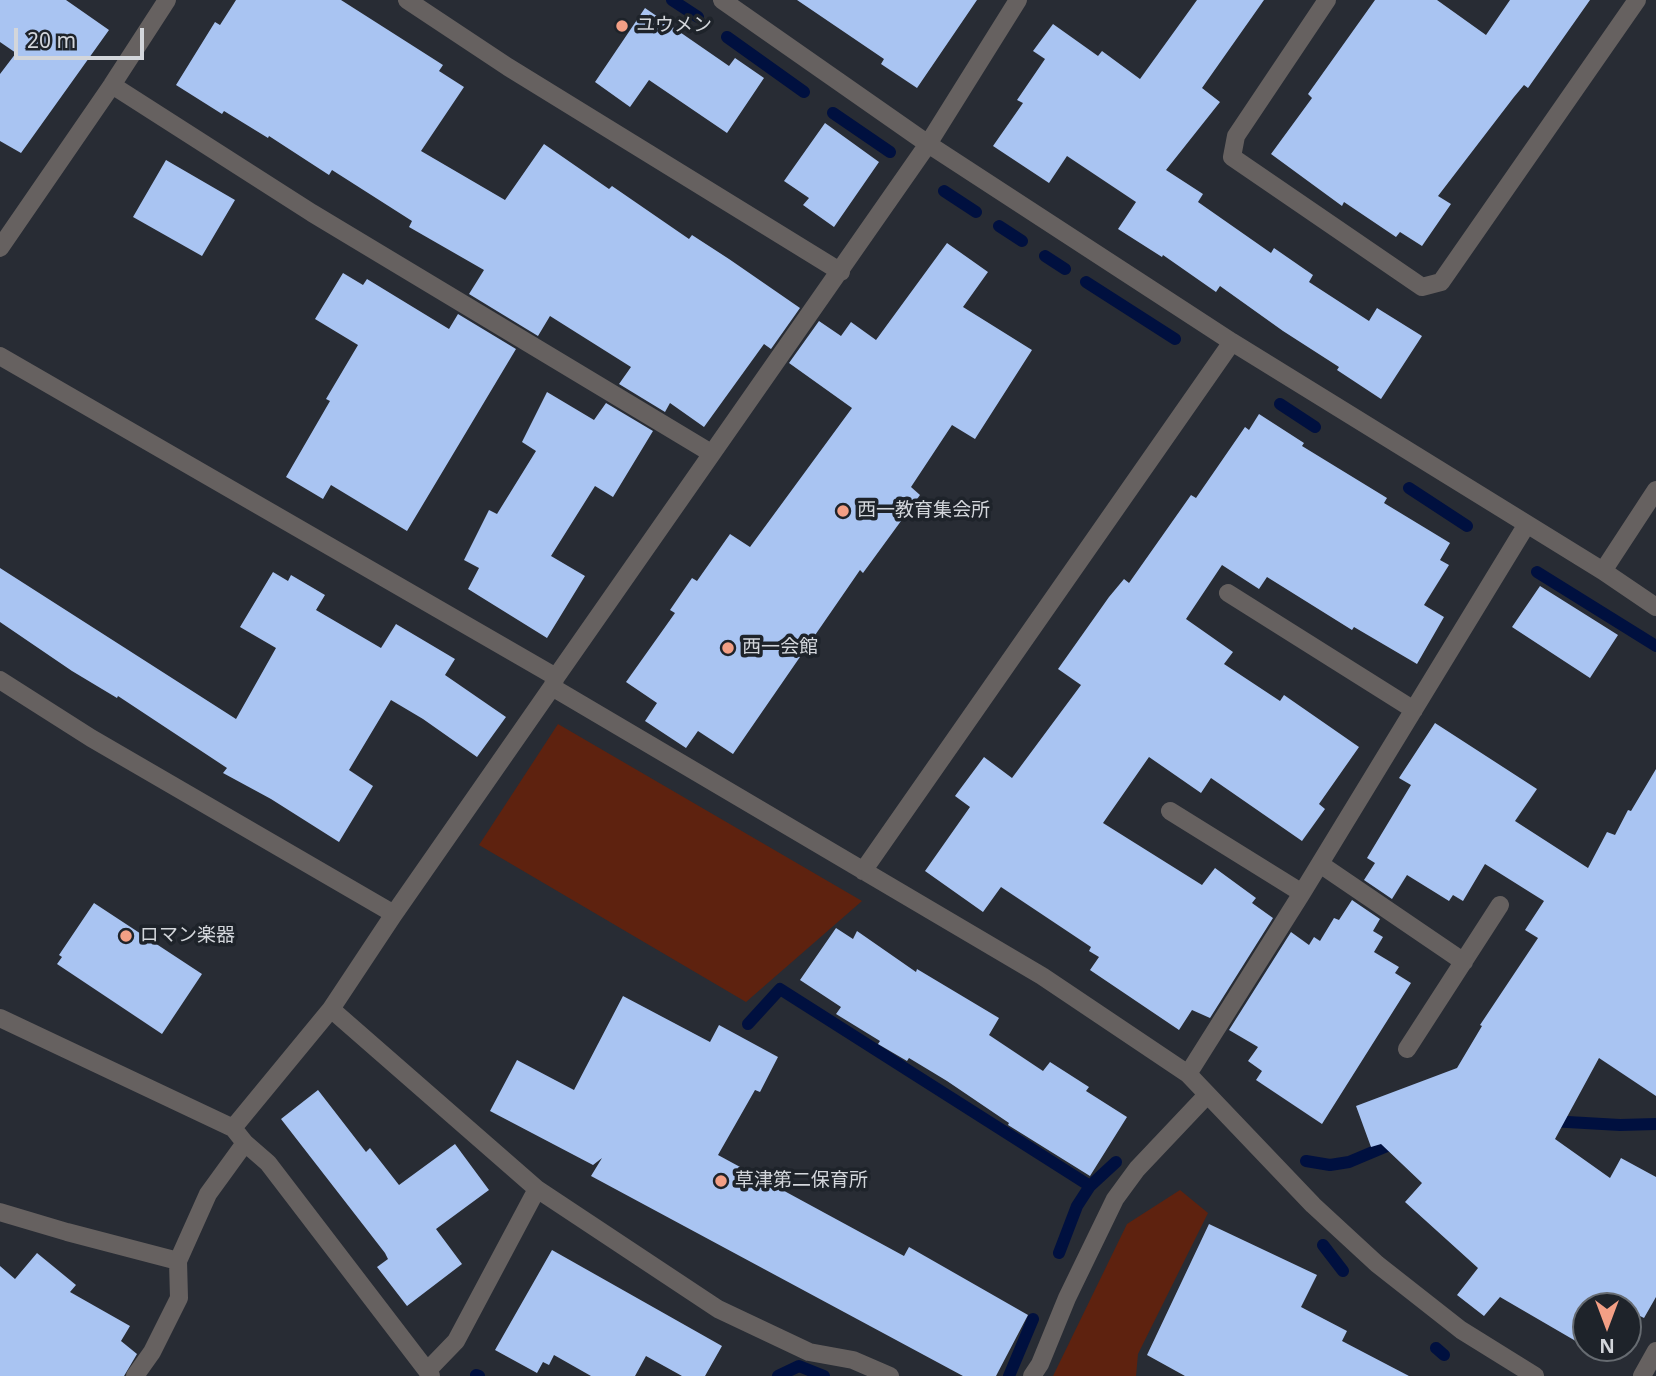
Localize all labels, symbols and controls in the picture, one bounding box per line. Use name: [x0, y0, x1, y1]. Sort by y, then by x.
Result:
scale bar: [18, 14, 147, 58]
place label: ユウメン: [636, 15, 712, 37]
marker: ユウメン: [614, 18, 630, 34]
text: 20 m: [27, 26, 76, 54]
place label: 西一教育集会所: [857, 500, 990, 522]
marker: 西一教育集会所: [835, 503, 851, 519]
place label: 西一会館: [742, 637, 818, 659]
marker: 西一会館: [720, 640, 736, 656]
place label: ロマン楽器: [140, 925, 235, 947]
marker: ロマン楽器: [118, 928, 134, 944]
place label: 草津第二保育所: [735, 1170, 868, 1192]
marker: 草津第二保育所: [713, 1173, 729, 1189]
north arrow: [1572, 1292, 1642, 1362]
text: N: [1599, 1333, 1615, 1359]

